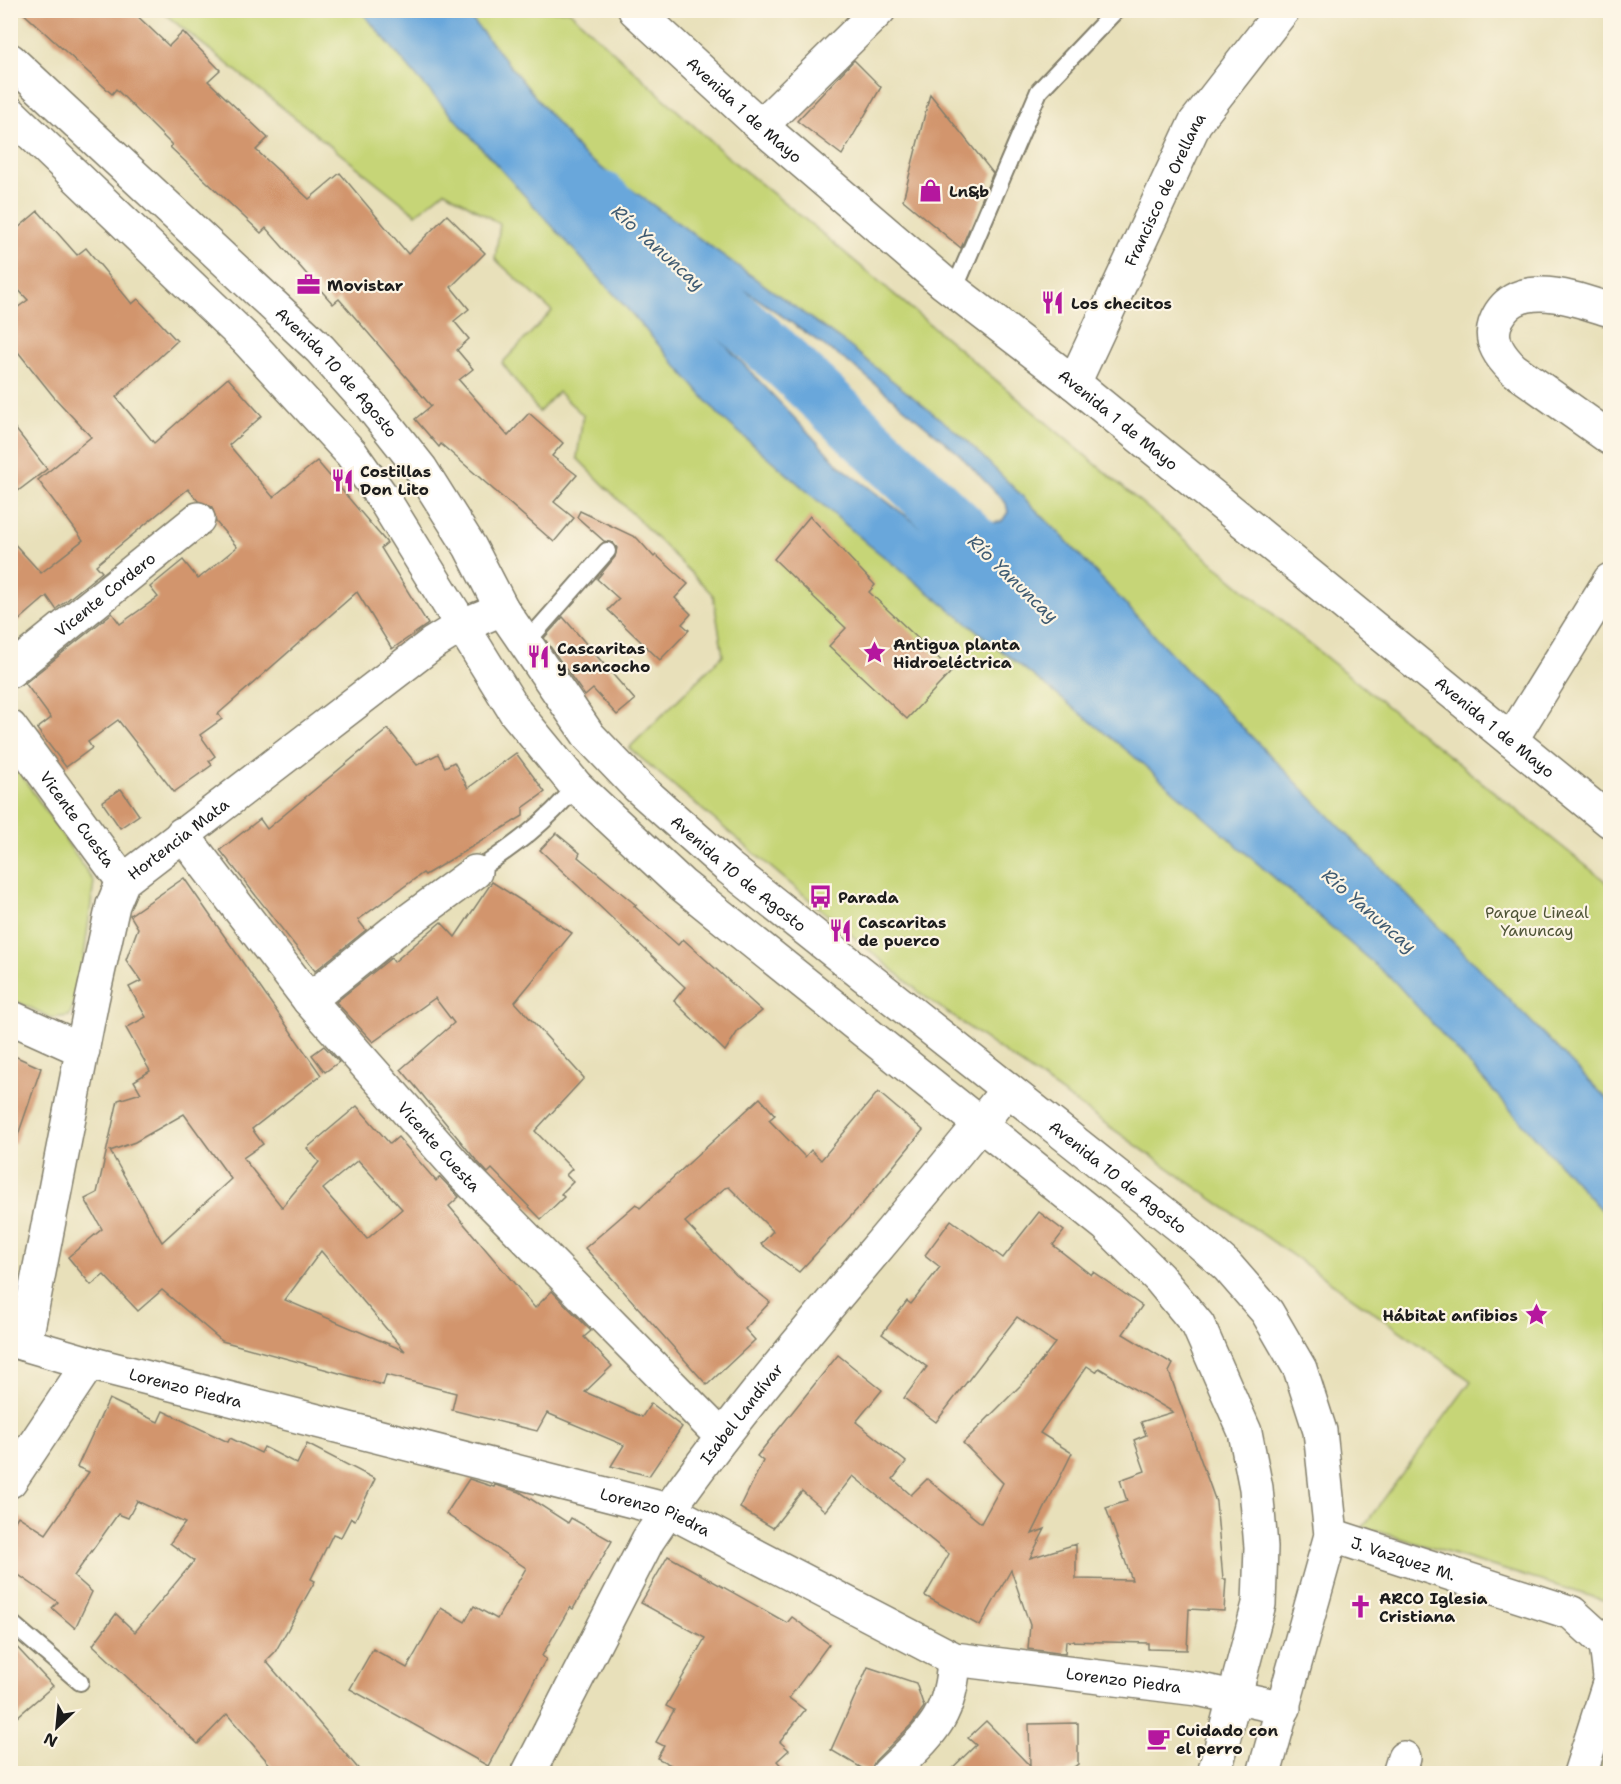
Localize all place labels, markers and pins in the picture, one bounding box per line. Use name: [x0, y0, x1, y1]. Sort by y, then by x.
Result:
shop icon: Ln&b: [918, 178, 944, 204]
place label: Ln&b: [949, 181, 989, 202]
office icon: Movistar: [296, 272, 322, 298]
place label: Movistar: [327, 275, 404, 296]
restaurant icon: Los checitos: [1040, 290, 1066, 316]
place label: Los checitos: [1071, 293, 1172, 314]
place label: Costillas Don Lito: [360, 461, 431, 500]
restaurant icon: Costillas Don Lito: [329, 467, 355, 493]
place label: Antigua planta Hidroeléctrica: [893, 634, 1020, 673]
place label: Cascaritas y sancocho: [557, 638, 650, 677]
place icon: Antigua planta Hidroeléctrica: [862, 640, 888, 666]
restaurant icon: Cascaritas y sancocho: [526, 644, 552, 670]
bus stop icon: Parada: [807, 884, 833, 910]
place label: Parada: [838, 887, 899, 908]
place label: Cascaritas de puerco: [858, 912, 946, 951]
restaurant icon: Cascaritas de puerco: [827, 918, 853, 944]
place icon: Hábitat anfibios: [1523, 1302, 1549, 1328]
place label: Hábitat anfibios: [1382, 1305, 1518, 1326]
place label: ARCO Iglesia Cristiana: [1379, 1588, 1488, 1627]
church icon: ARCO Iglesia Cristiana: [1348, 1594, 1374, 1620]
place label: Cuidado con el perro: [1176, 1720, 1278, 1759]
cafe icon: Cuidado con el perro: [1145, 1726, 1171, 1752]

